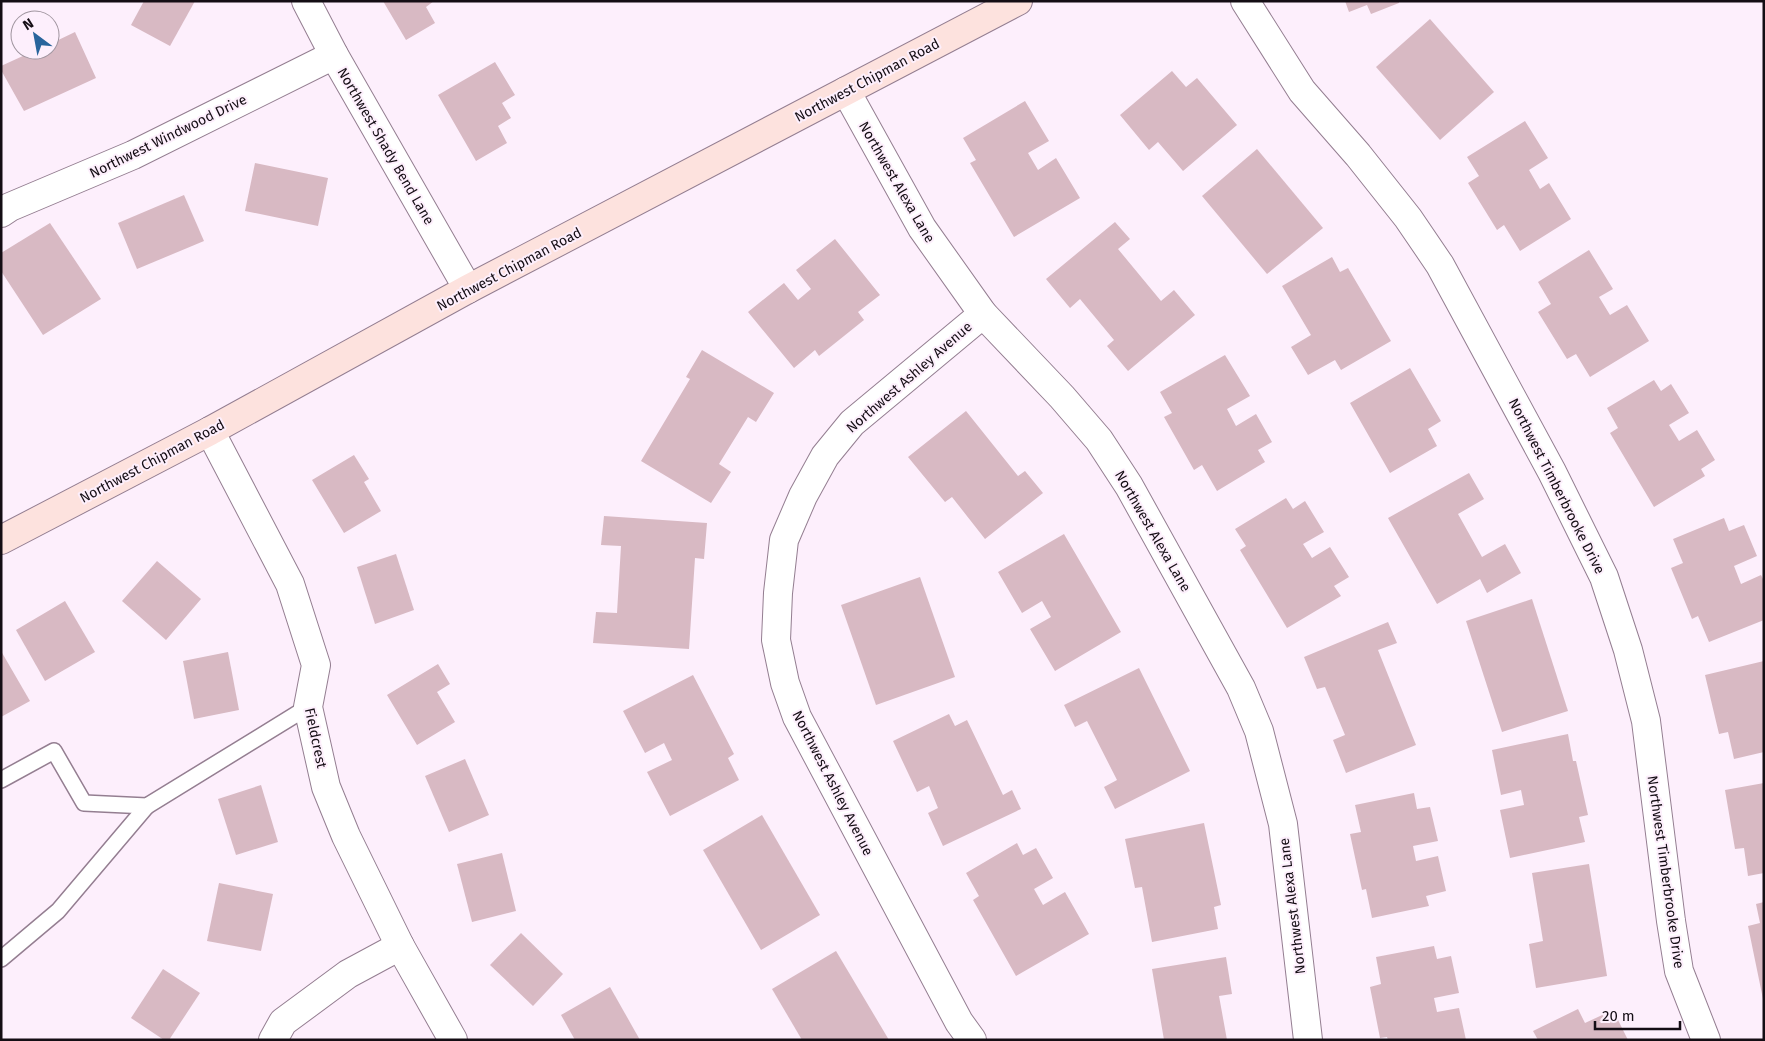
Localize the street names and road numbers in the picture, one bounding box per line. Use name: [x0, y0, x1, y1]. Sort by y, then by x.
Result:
street label: Northwest Chipman Road: [792, 35, 942, 126]
street label: Northwest Shady Bend Lane: [334, 65, 438, 228]
street label: Northwest Windwood Drive: [87, 91, 250, 182]
street label: Northwest Alexa Lane: [855, 119, 938, 246]
street label: Northwest Chipman Road: [434, 224, 584, 315]
street label: Northwest Ashley Avenue: [843, 318, 976, 437]
street label: Northwest Timberbrooke Drive: [1505, 396, 1608, 577]
street label: Northwest Chipman Road: [77, 416, 227, 507]
street label: Northwest Alexa Lane: [1111, 468, 1194, 595]
street label: Fieldcrest: [301, 706, 330, 771]
street label: Northwest Ashley Avenue: [788, 708, 877, 859]
street label: Northwest Timberbrooke Drive: [1644, 774, 1687, 970]
street label: Northwest Alexa Lane: [1276, 837, 1309, 975]

